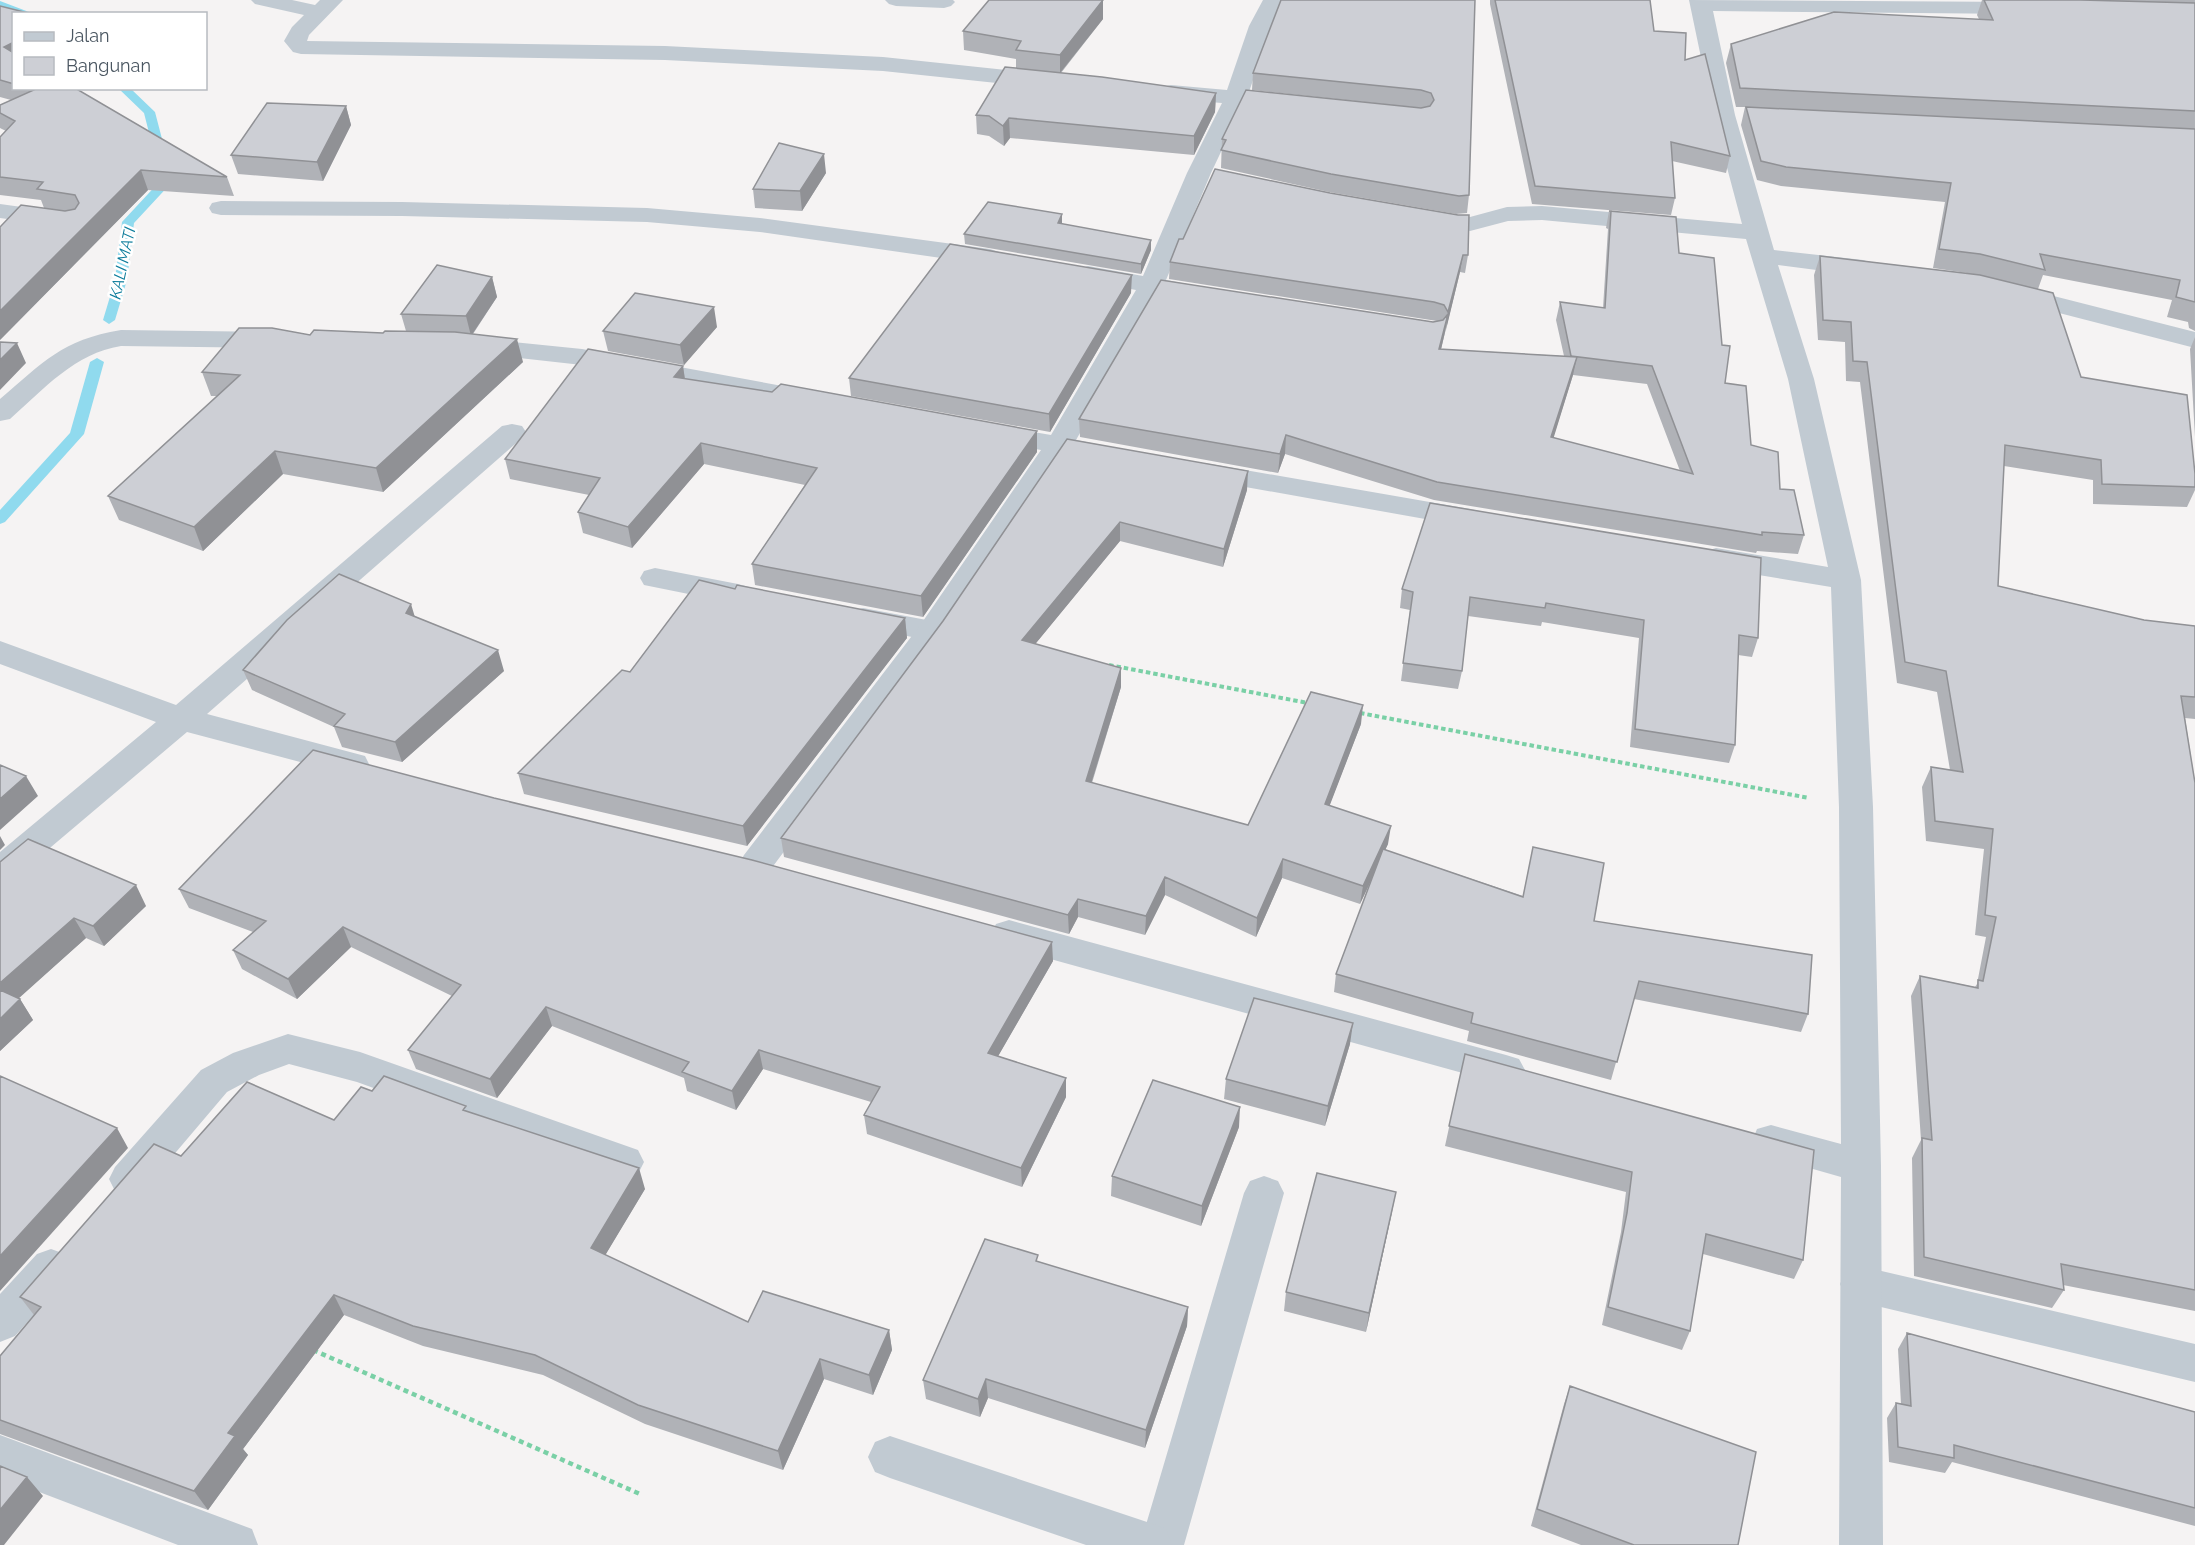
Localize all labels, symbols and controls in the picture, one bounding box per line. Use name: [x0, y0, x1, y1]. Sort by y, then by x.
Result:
legend: [12, 12, 207, 90]
text: Jalan: [66, 25, 110, 46]
text: Bangunan: [66, 55, 151, 76]
water label: KALI MATI: [106, 225, 139, 301]

